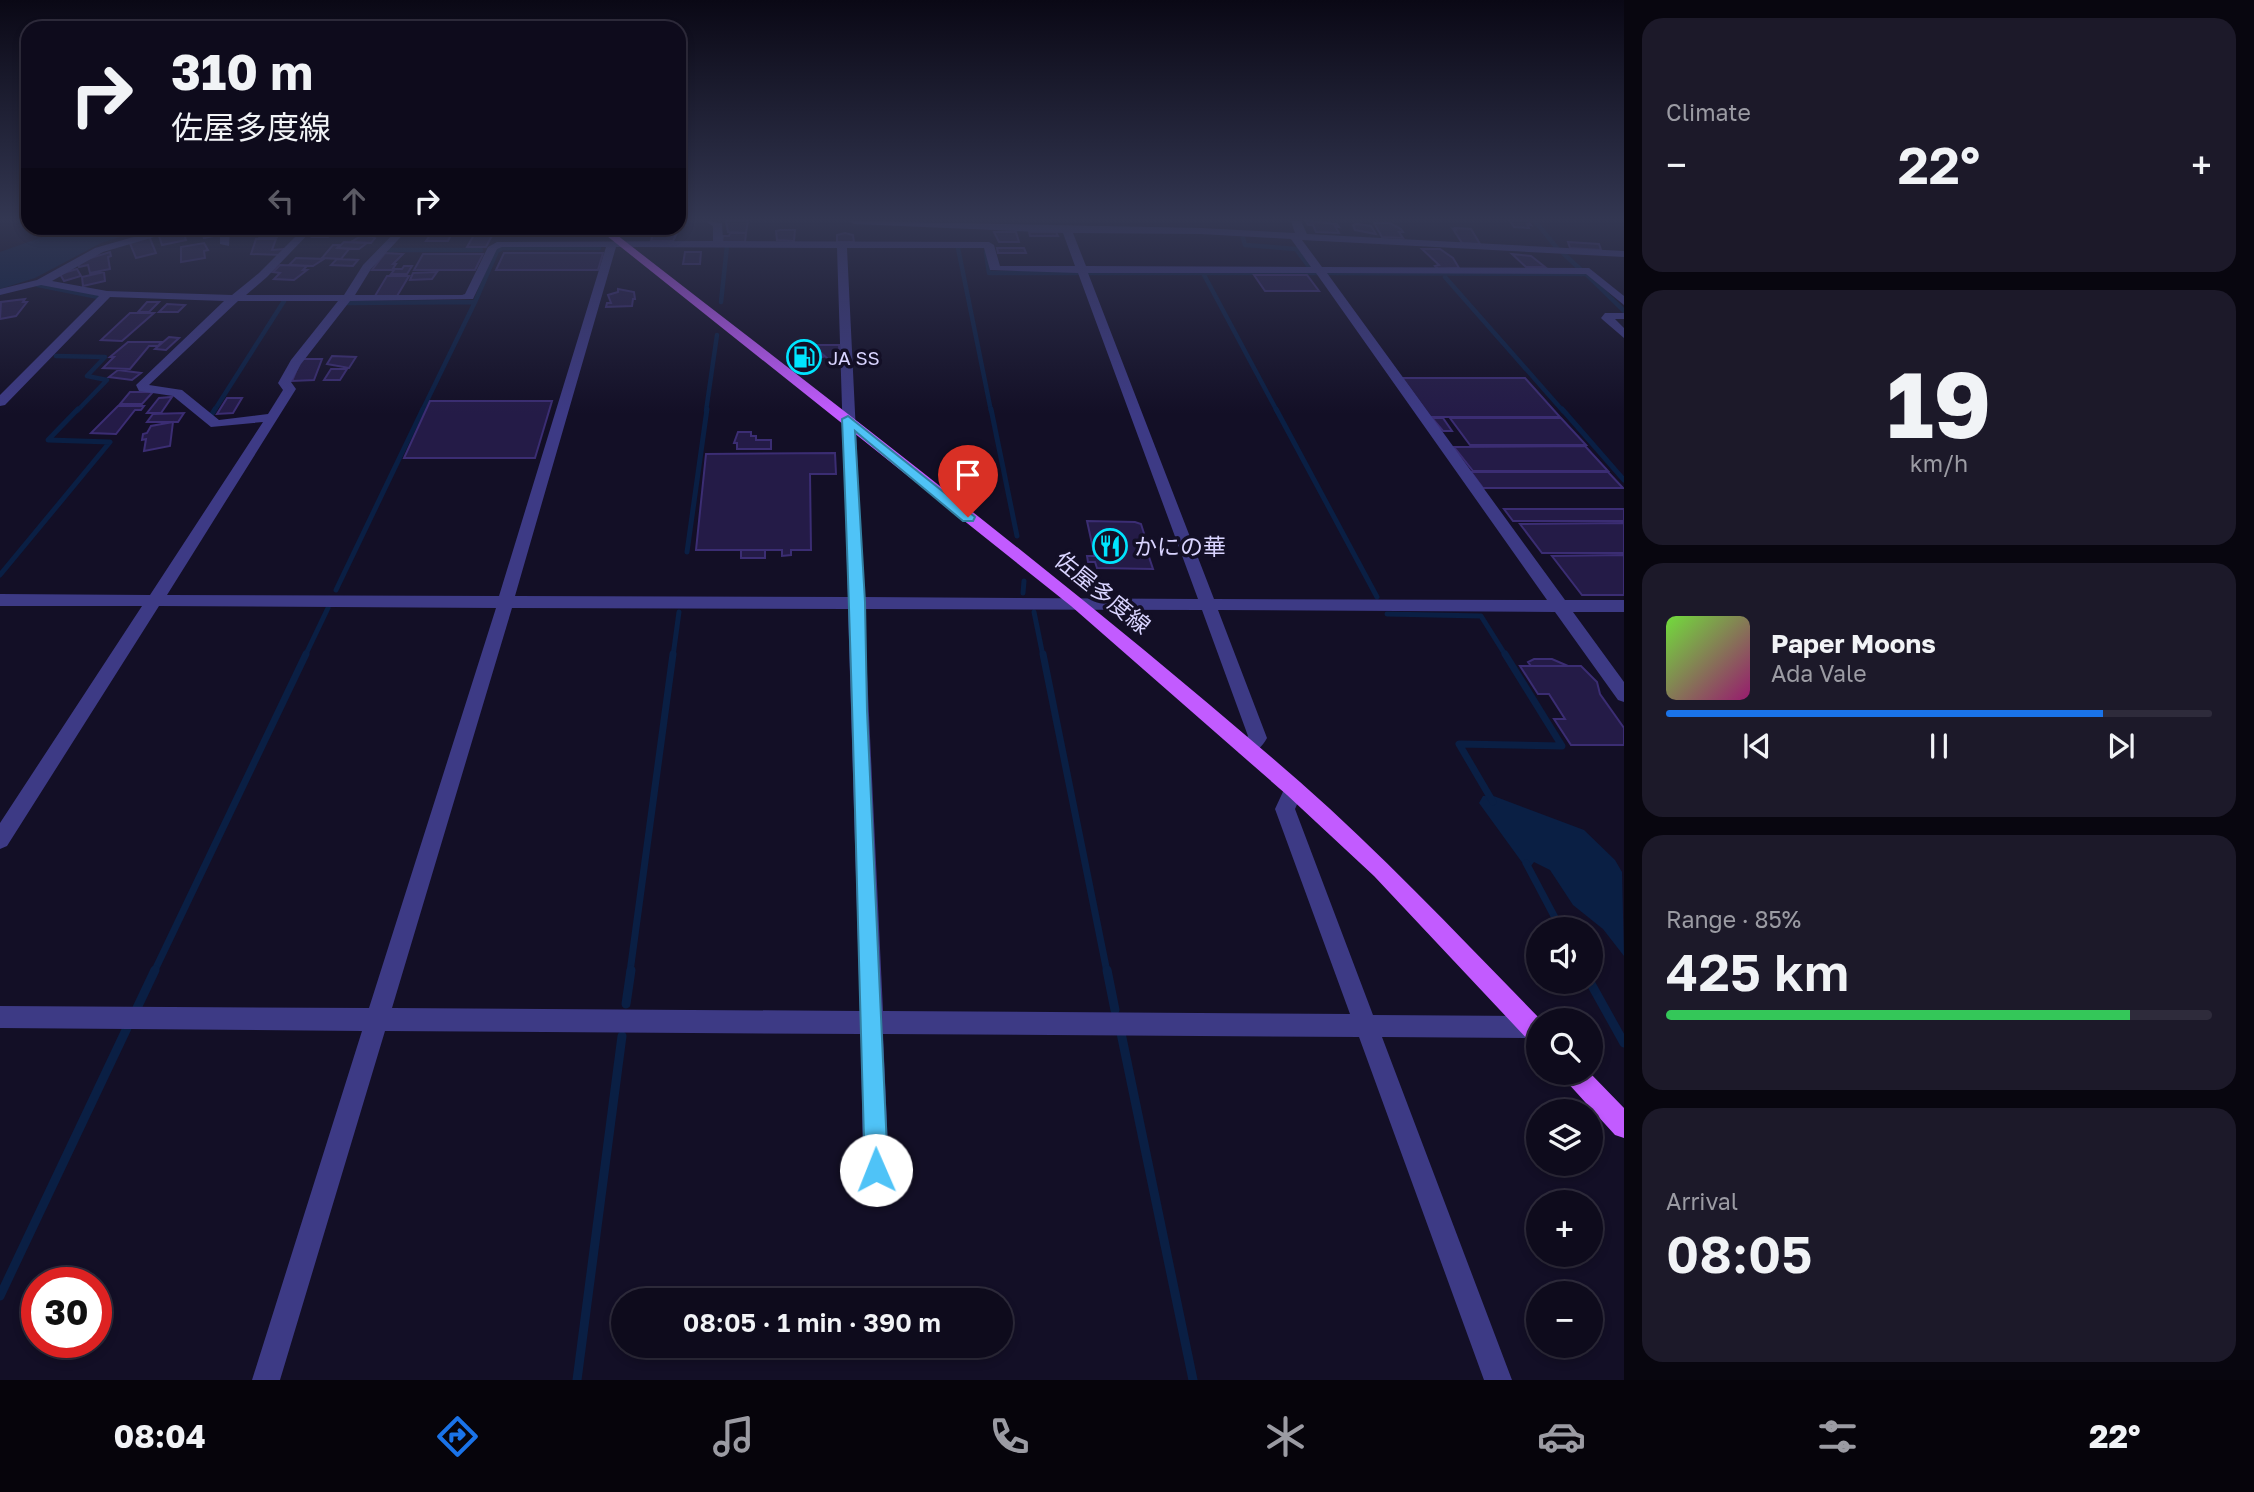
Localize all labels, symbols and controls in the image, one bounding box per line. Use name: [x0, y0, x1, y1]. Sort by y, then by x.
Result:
text: 310 m: [171, 42, 313, 101]
icon: right: [56, 49, 147, 140]
text: Climate: [1666, 98, 1751, 126]
text: 佐屋多度線: [171, 108, 331, 146]
text: 22°: [1898, 133, 1980, 195]
text: −: [1666, 142, 1687, 187]
text: +: [2191, 142, 2212, 187]
icon: left: [262, 182, 300, 220]
icon: ahead: [335, 182, 373, 220]
icon: right: [408, 182, 446, 220]
fuel station icon: JA SS: [785, 338, 823, 376]
place label: JA SS: [828, 346, 880, 369]
text: 19: [1887, 349, 1991, 458]
pin: [938, 445, 998, 517]
text: km/h: [1910, 449, 1968, 477]
icon: arrive: [949, 456, 987, 494]
restaurant icon: かにの華: [1091, 527, 1129, 565]
place label: かにの華: [1134, 532, 1226, 560]
street label: 佐屋多度線: [1050, 545, 1156, 639]
text: Paper Moons: [1771, 628, 1936, 659]
text: Ada Vale: [1771, 659, 1867, 687]
icon: previous: [1738, 727, 1776, 765]
icon: pause: [1920, 727, 1958, 765]
icon: next: [2102, 727, 2140, 765]
text: Range · 85%: [1666, 905, 1801, 933]
map controls: [1526, 917, 1603, 1358]
button: sound: [1526, 917, 1603, 994]
text: 425 km: [1666, 940, 1849, 1002]
button: search: [1526, 1008, 1603, 1085]
button: layers: [1526, 1099, 1603, 1176]
position arrow: [839, 1133, 913, 1207]
text: Arrival: [1666, 1187, 1738, 1215]
button: +: [1526, 1190, 1603, 1267]
text: 08:05: [1666, 1222, 1812, 1284]
speed limit sign: 30: [21, 1267, 112, 1358]
button: −: [1526, 1281, 1603, 1358]
text: 08:05 · 1 min · 390 m: [683, 1307, 941, 1338]
icon: directions: [433, 1412, 482, 1461]
icon: music: [709, 1412, 758, 1461]
icon: phone: [985, 1412, 1034, 1461]
icon: climate: [1261, 1412, 1310, 1461]
icon: car: [1537, 1412, 1586, 1461]
icon: filters: [1813, 1412, 1862, 1461]
text: 08:04: [114, 1417, 206, 1455]
text: 22°: [2089, 1417, 2140, 1455]

